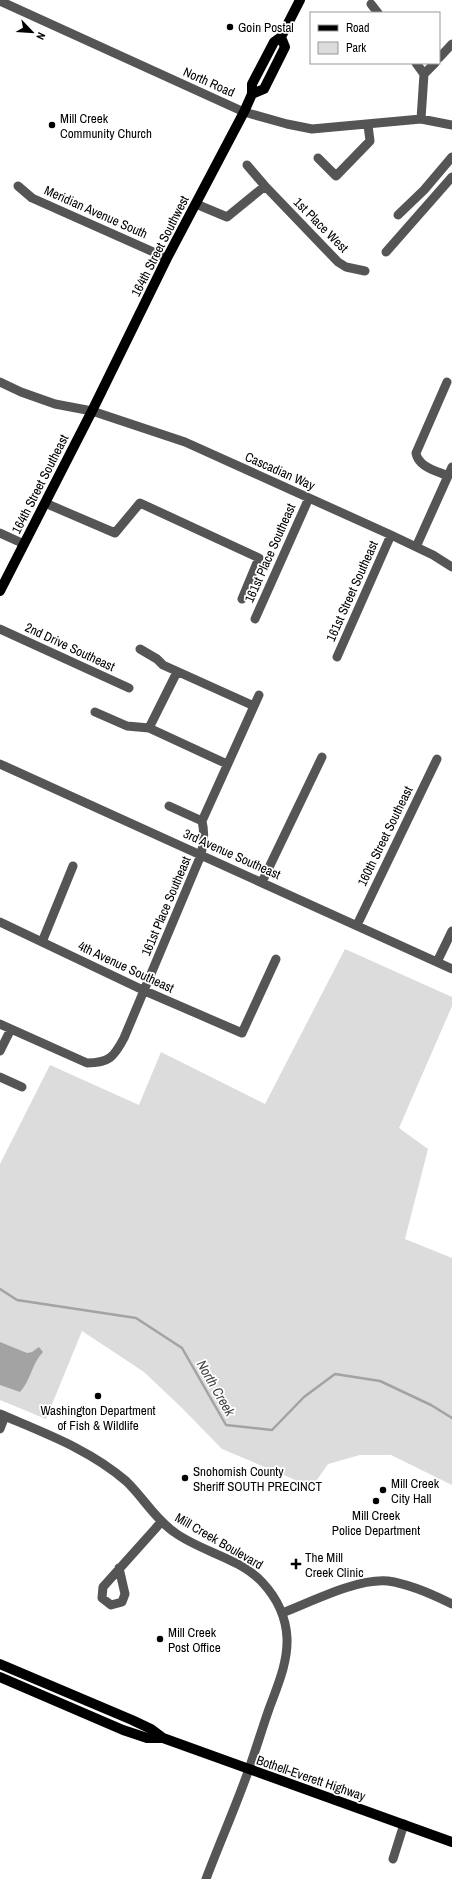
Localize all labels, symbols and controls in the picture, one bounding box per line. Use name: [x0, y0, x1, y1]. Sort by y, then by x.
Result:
north arrow: [12, 12, 52, 52]
legend: [310, 12, 440, 64]
place label: Goin Postal: [238, 19, 294, 36]
text: Road: [346, 20, 370, 36]
marker: Goin Postal: [225, 22, 235, 32]
text: N: [33, 30, 49, 42]
text: Park: [346, 40, 366, 56]
street label: North Road: [181, 63, 237, 101]
place label: Mill Creek Community Church: [60, 110, 152, 142]
marker: Mill Creek Community Church: [47, 120, 57, 130]
street label: Meridian Avenue South: [42, 182, 150, 242]
street label: 164th Street Southwest: [127, 193, 193, 299]
street label: 1st Place West: [290, 194, 352, 256]
street label: 164th Street Southeast: [8, 432, 72, 536]
street label: Cascadian Way: [242, 448, 318, 494]
street label: 161st Place Southeast: [241, 501, 299, 605]
street label: 161st Street Southeast: [322, 538, 382, 644]
street label: 2nd Drive Southeast: [22, 619, 118, 675]
street label: 160th Street Southeast: [353, 783, 417, 889]
street label: 3rd Avenue Southeast: [181, 825, 283, 883]
street label: 161st Place Southeast: [137, 854, 195, 958]
street label: 4th Avenue Southeast: [75, 937, 177, 997]
water label: North Creek: [193, 1357, 240, 1420]
marker: Washington Department of Fish & Wildlife: [93, 1391, 103, 1401]
place label: Washington Department of Fish & Wildlife: [40, 1402, 156, 1434]
place label: Snohomish County Sheriff SOUTH PRECINCT: [193, 1463, 322, 1495]
marker: Snohomish County Sheriff SOUTH PRECINCT: [180, 1473, 190, 1483]
place label: Mill Creek City Hall: [391, 1475, 440, 1507]
marker: Mill Creek City Hall: [378, 1485, 388, 1495]
marker: Mill Creek Police Department: [371, 1496, 381, 1506]
place label: Mill Creek Police Department: [332, 1507, 420, 1539]
street label: Mill Creek Boulevard: [172, 1509, 266, 1573]
place label: The Mill Creek Clinic: [305, 1549, 364, 1581]
marker: The Mill Creek Clinic: [290, 1558, 302, 1570]
place label: Mill Creek Post Office: [168, 1624, 221, 1656]
marker: Mill Creek Post Office: [155, 1634, 165, 1644]
street label: Bothell-Everett Highway: [254, 1751, 368, 1805]

